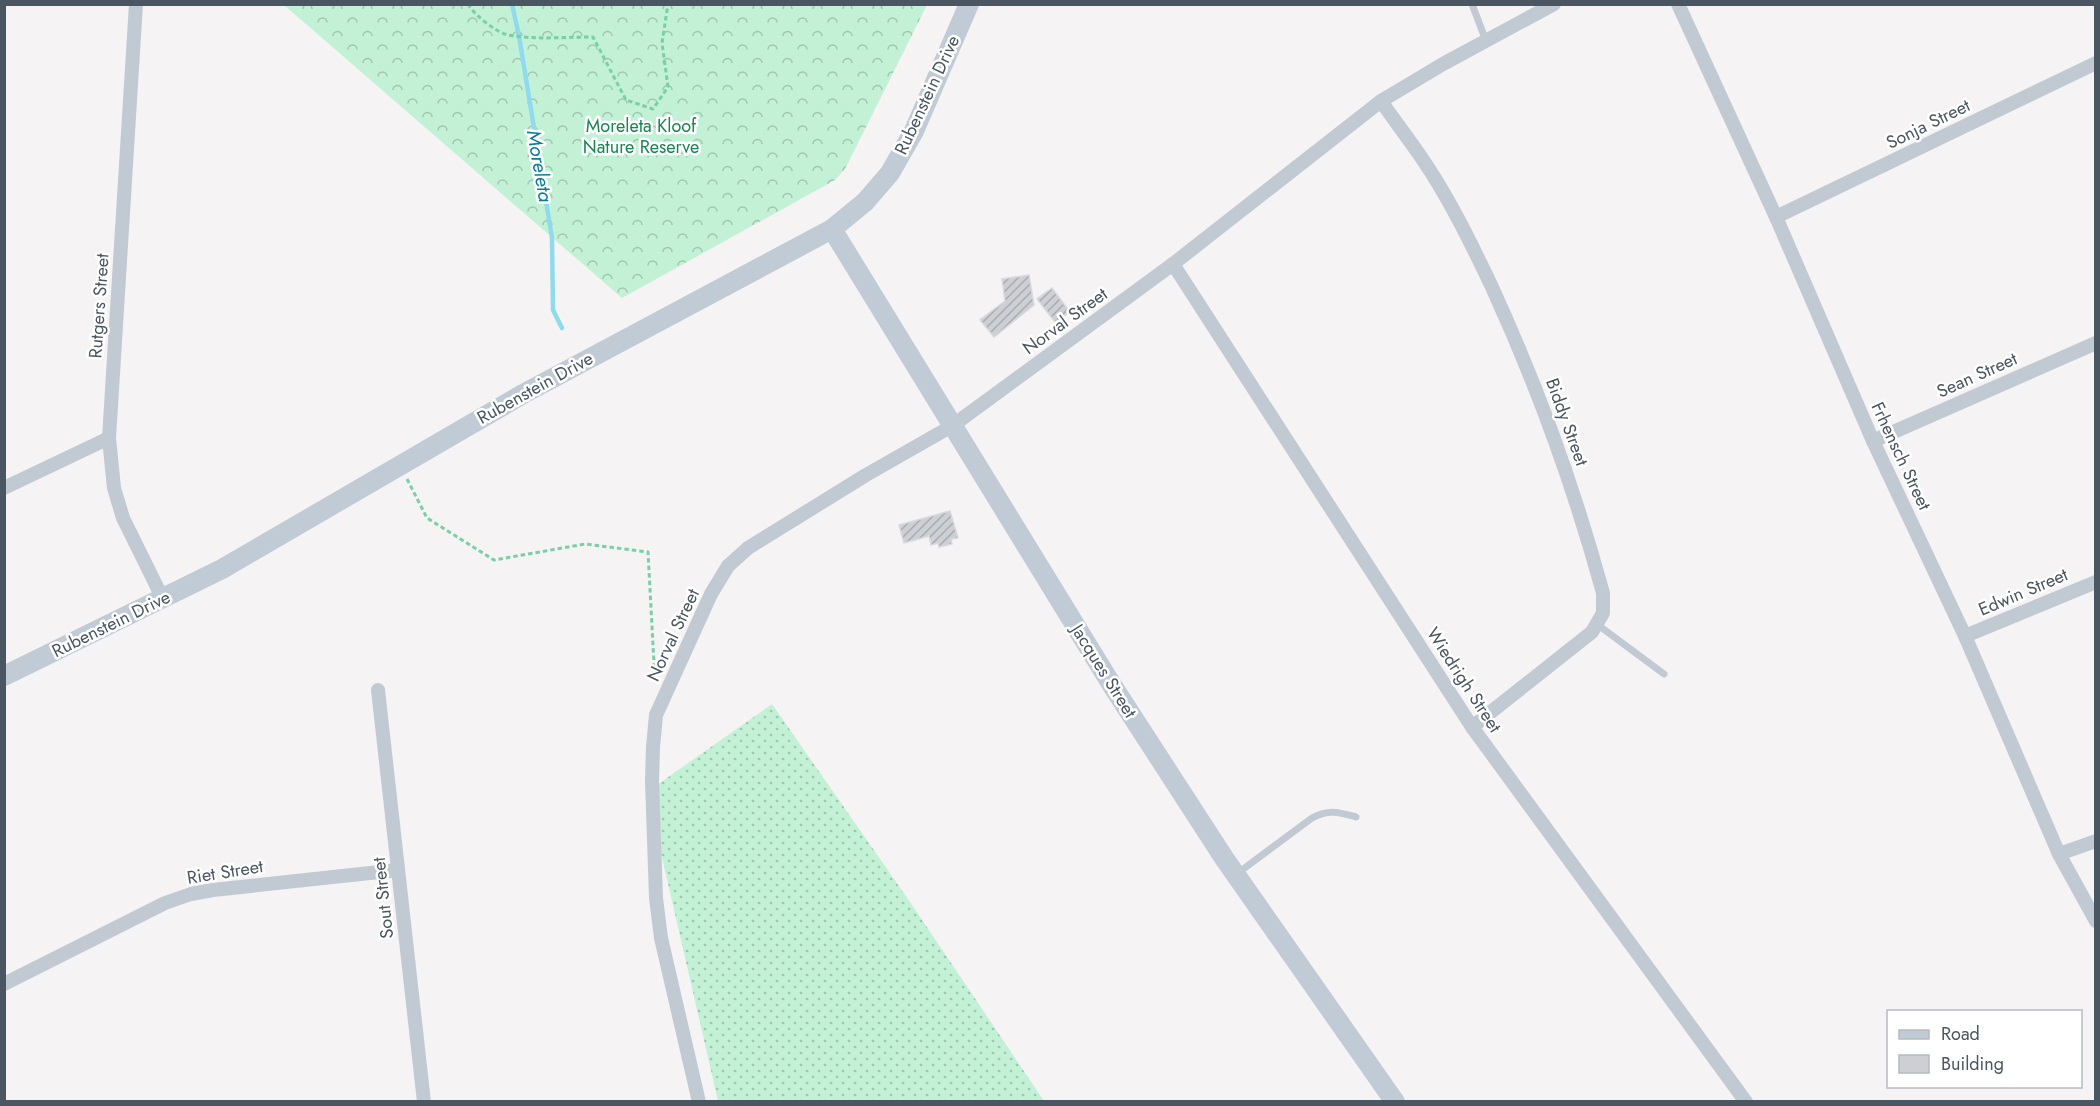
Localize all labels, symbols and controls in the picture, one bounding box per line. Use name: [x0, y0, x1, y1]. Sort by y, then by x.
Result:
street label: Rubenstein Drive: [888, 31, 966, 159]
street label: Sonja Street: [1882, 92, 1975, 156]
park label: Moreleta Kloof Nature Reserve: [583, 113, 699, 160]
water label: Moreleta: [519, 128, 560, 204]
street label: Rutgers Street: [82, 252, 116, 359]
street label: Norval Street: [1017, 281, 1113, 361]
street label: Rubenstein Drive: [472, 345, 598, 431]
street label: Sean Street: [1933, 345, 2022, 404]
street label: Biddy Street: [1539, 375, 1595, 470]
street label: Frhensch Street: [1865, 398, 1938, 515]
street label: Edwin Street: [1974, 561, 2072, 623]
street label: Rubenstein Drive: [47, 584, 175, 664]
street label: Norval Street: [640, 584, 706, 686]
street label: Jacques Street: [1064, 617, 1144, 723]
street label: Wiedrigh Street: [1420, 622, 1508, 738]
street label: Riet Street: [185, 853, 266, 891]
street label: Sout Street: [366, 855, 400, 940]
legend: [1887, 1010, 2082, 1088]
text: Road: [1941, 1021, 1980, 1047]
text: Building: [1941, 1051, 2004, 1077]

